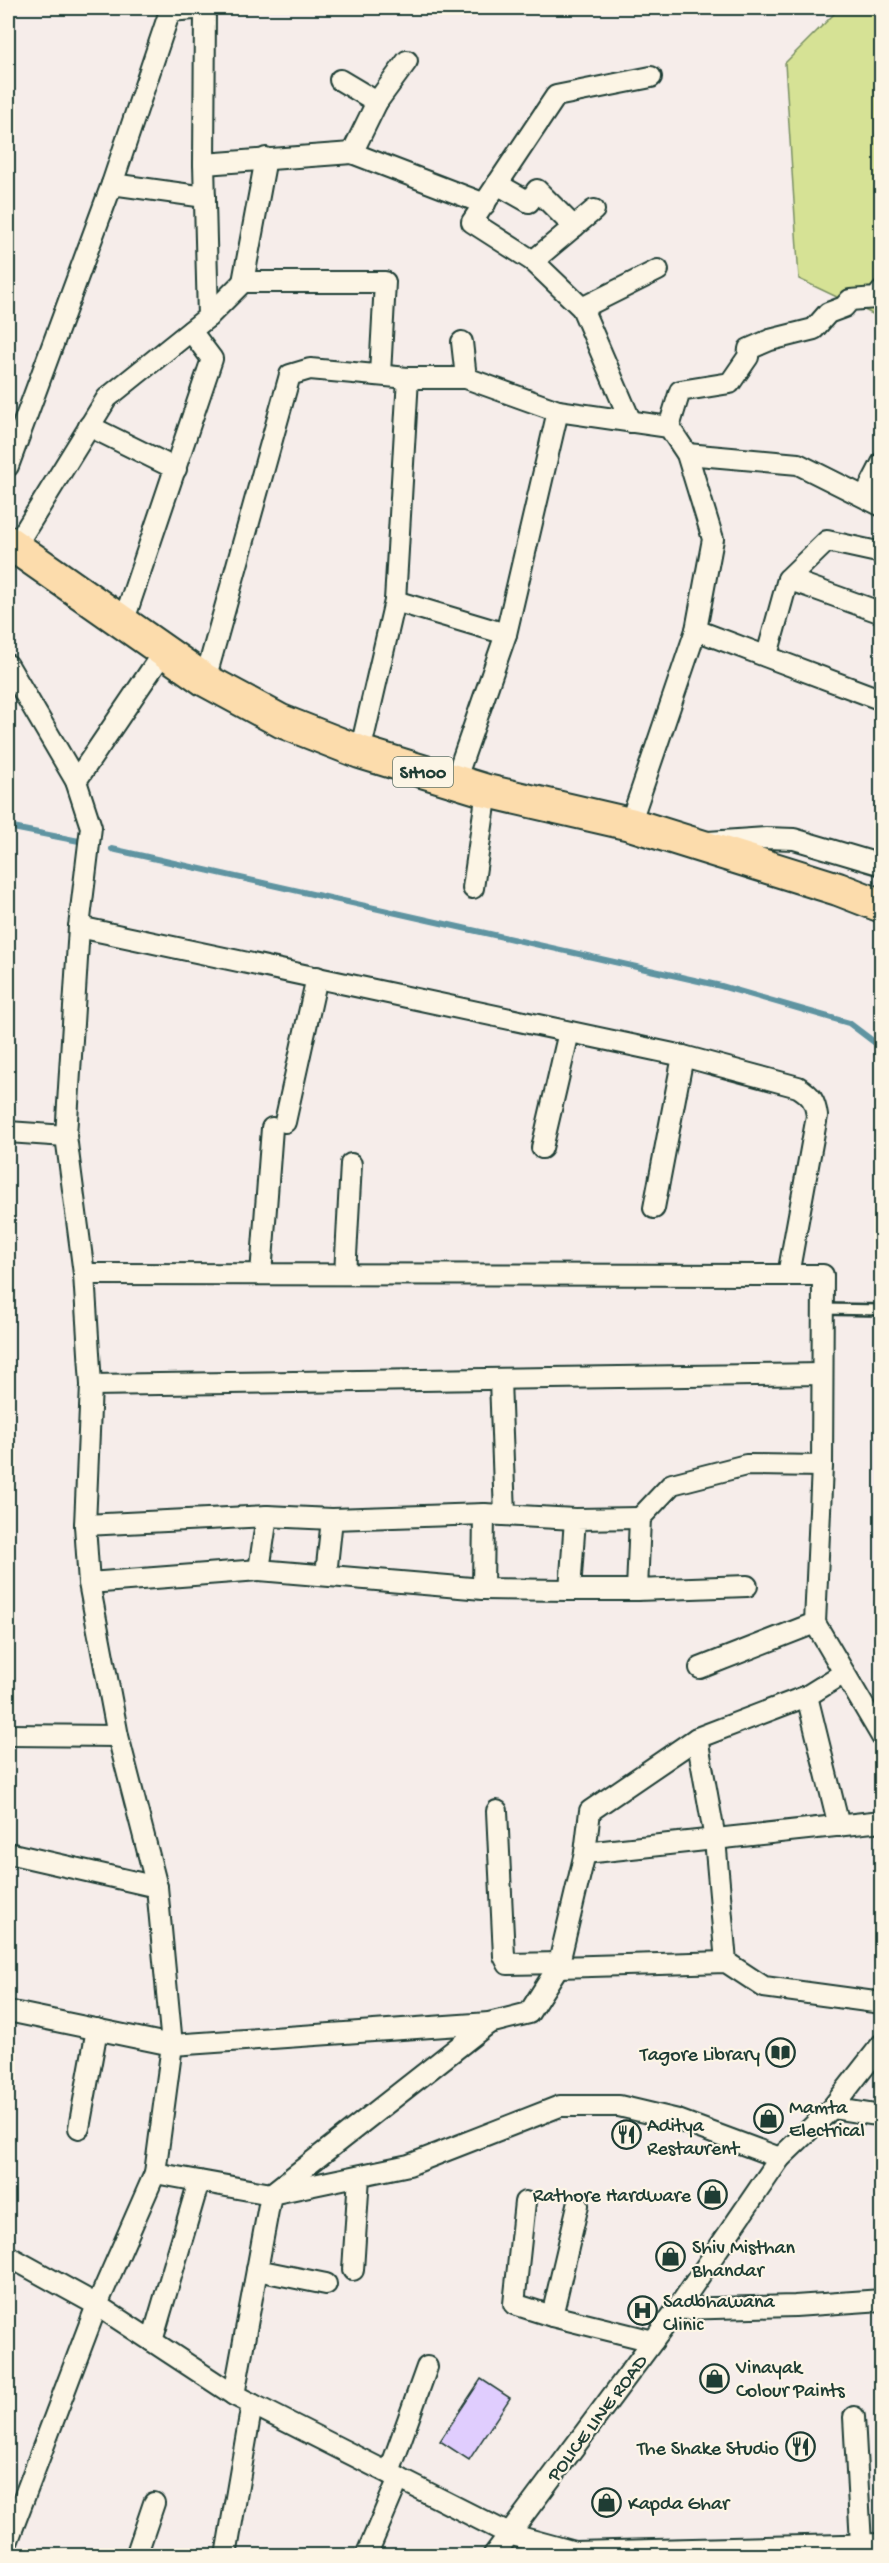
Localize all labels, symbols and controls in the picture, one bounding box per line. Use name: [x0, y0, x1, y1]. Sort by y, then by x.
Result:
road number: SH100: [393, 757, 453, 787]
library icon: Tagore Library: [765, 2037, 797, 2069]
place label: Tagore Library: [639, 2045, 760, 2068]
place label: Mamta Electrical: [789, 2098, 865, 2144]
shop icon: Mamta Electrical: [752, 2102, 784, 2134]
place label: Aditya Restaurent: [647, 2116, 741, 2162]
restaurant icon: Aditya Restaurent: [610, 2119, 642, 2151]
shop icon: Rathore Hardware: [696, 2178, 728, 2210]
place label: Rathore Hardware: [533, 2186, 692, 2209]
place label: Shiv Misthan Bhandar: [691, 2238, 795, 2284]
shop icon: Shiv Misthan Bhandar: [655, 2241, 687, 2273]
place label: Sadbhawana Clinic: [663, 2292, 776, 2338]
hospital icon: Sadbhawana Clinic: [626, 2295, 658, 2327]
street label: POLICE LINE ROAD: [543, 2350, 655, 2488]
place label: Vinayak Colour Paints: [735, 2358, 845, 2404]
shop icon: Vinayak Colour Paints: [699, 2362, 731, 2394]
restaurant icon: The Shake Studio: [784, 2431, 816, 2463]
place label: The Shake Studio: [636, 2439, 779, 2462]
shop icon: Kapda Ghar: [591, 2486, 623, 2518]
place label: Kapda Ghar: [628, 2494, 731, 2517]

